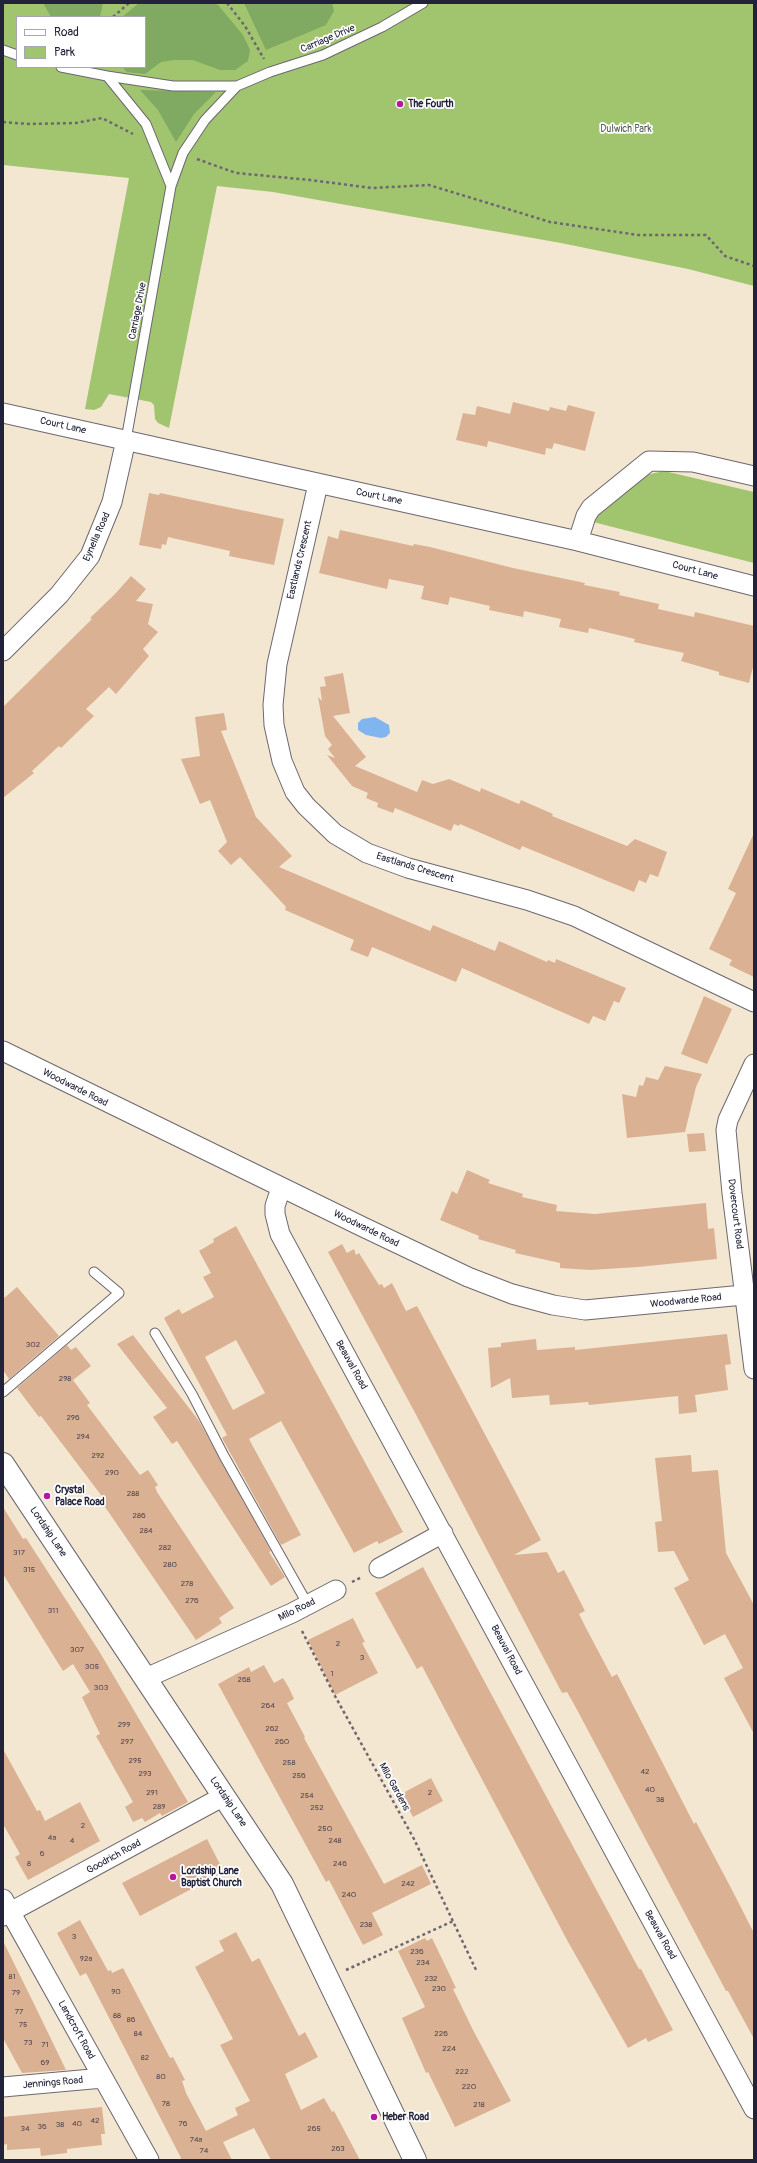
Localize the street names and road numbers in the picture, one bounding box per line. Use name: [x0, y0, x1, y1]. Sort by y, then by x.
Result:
street label: Carriage Drive: [299, 22, 357, 56]
street label: Carriage Drive: [127, 281, 149, 341]
street label: Court Lane: [39, 415, 87, 437]
street label: Court Lane: [355, 486, 403, 508]
street label: Eynella Road: [81, 511, 113, 563]
street label: Eastlands Crescent: [285, 519, 315, 601]
street label: Court Lane: [671, 559, 719, 583]
street label: Eastlands Crescent: [375, 850, 455, 886]
street label: Woodwarde Road: [40, 1066, 110, 1110]
street label: Dovercourt Road: [725, 1178, 745, 1250]
street label: Woodwarde Road: [331, 1208, 401, 1250]
street label: Woodwarde Road: [650, 1291, 722, 1311]
street label: Beauval Road: [333, 1338, 369, 1392]
street label: Lordship Lane: [27, 1505, 69, 1559]
street label: Milo Road: [277, 1596, 317, 1624]
street label: Beauval Road: [488, 1623, 524, 1677]
street label: Milo Gardens: [376, 1761, 412, 1813]
street label: Lordship Lane: [207, 1775, 249, 1829]
street label: Goodrich Road: [85, 1837, 143, 1877]
street label: Beauval Road: [642, 1908, 678, 1962]
street label: Landcroft Road: [55, 1999, 97, 2061]
street label: Jennings Road: [22, 2074, 84, 2092]

